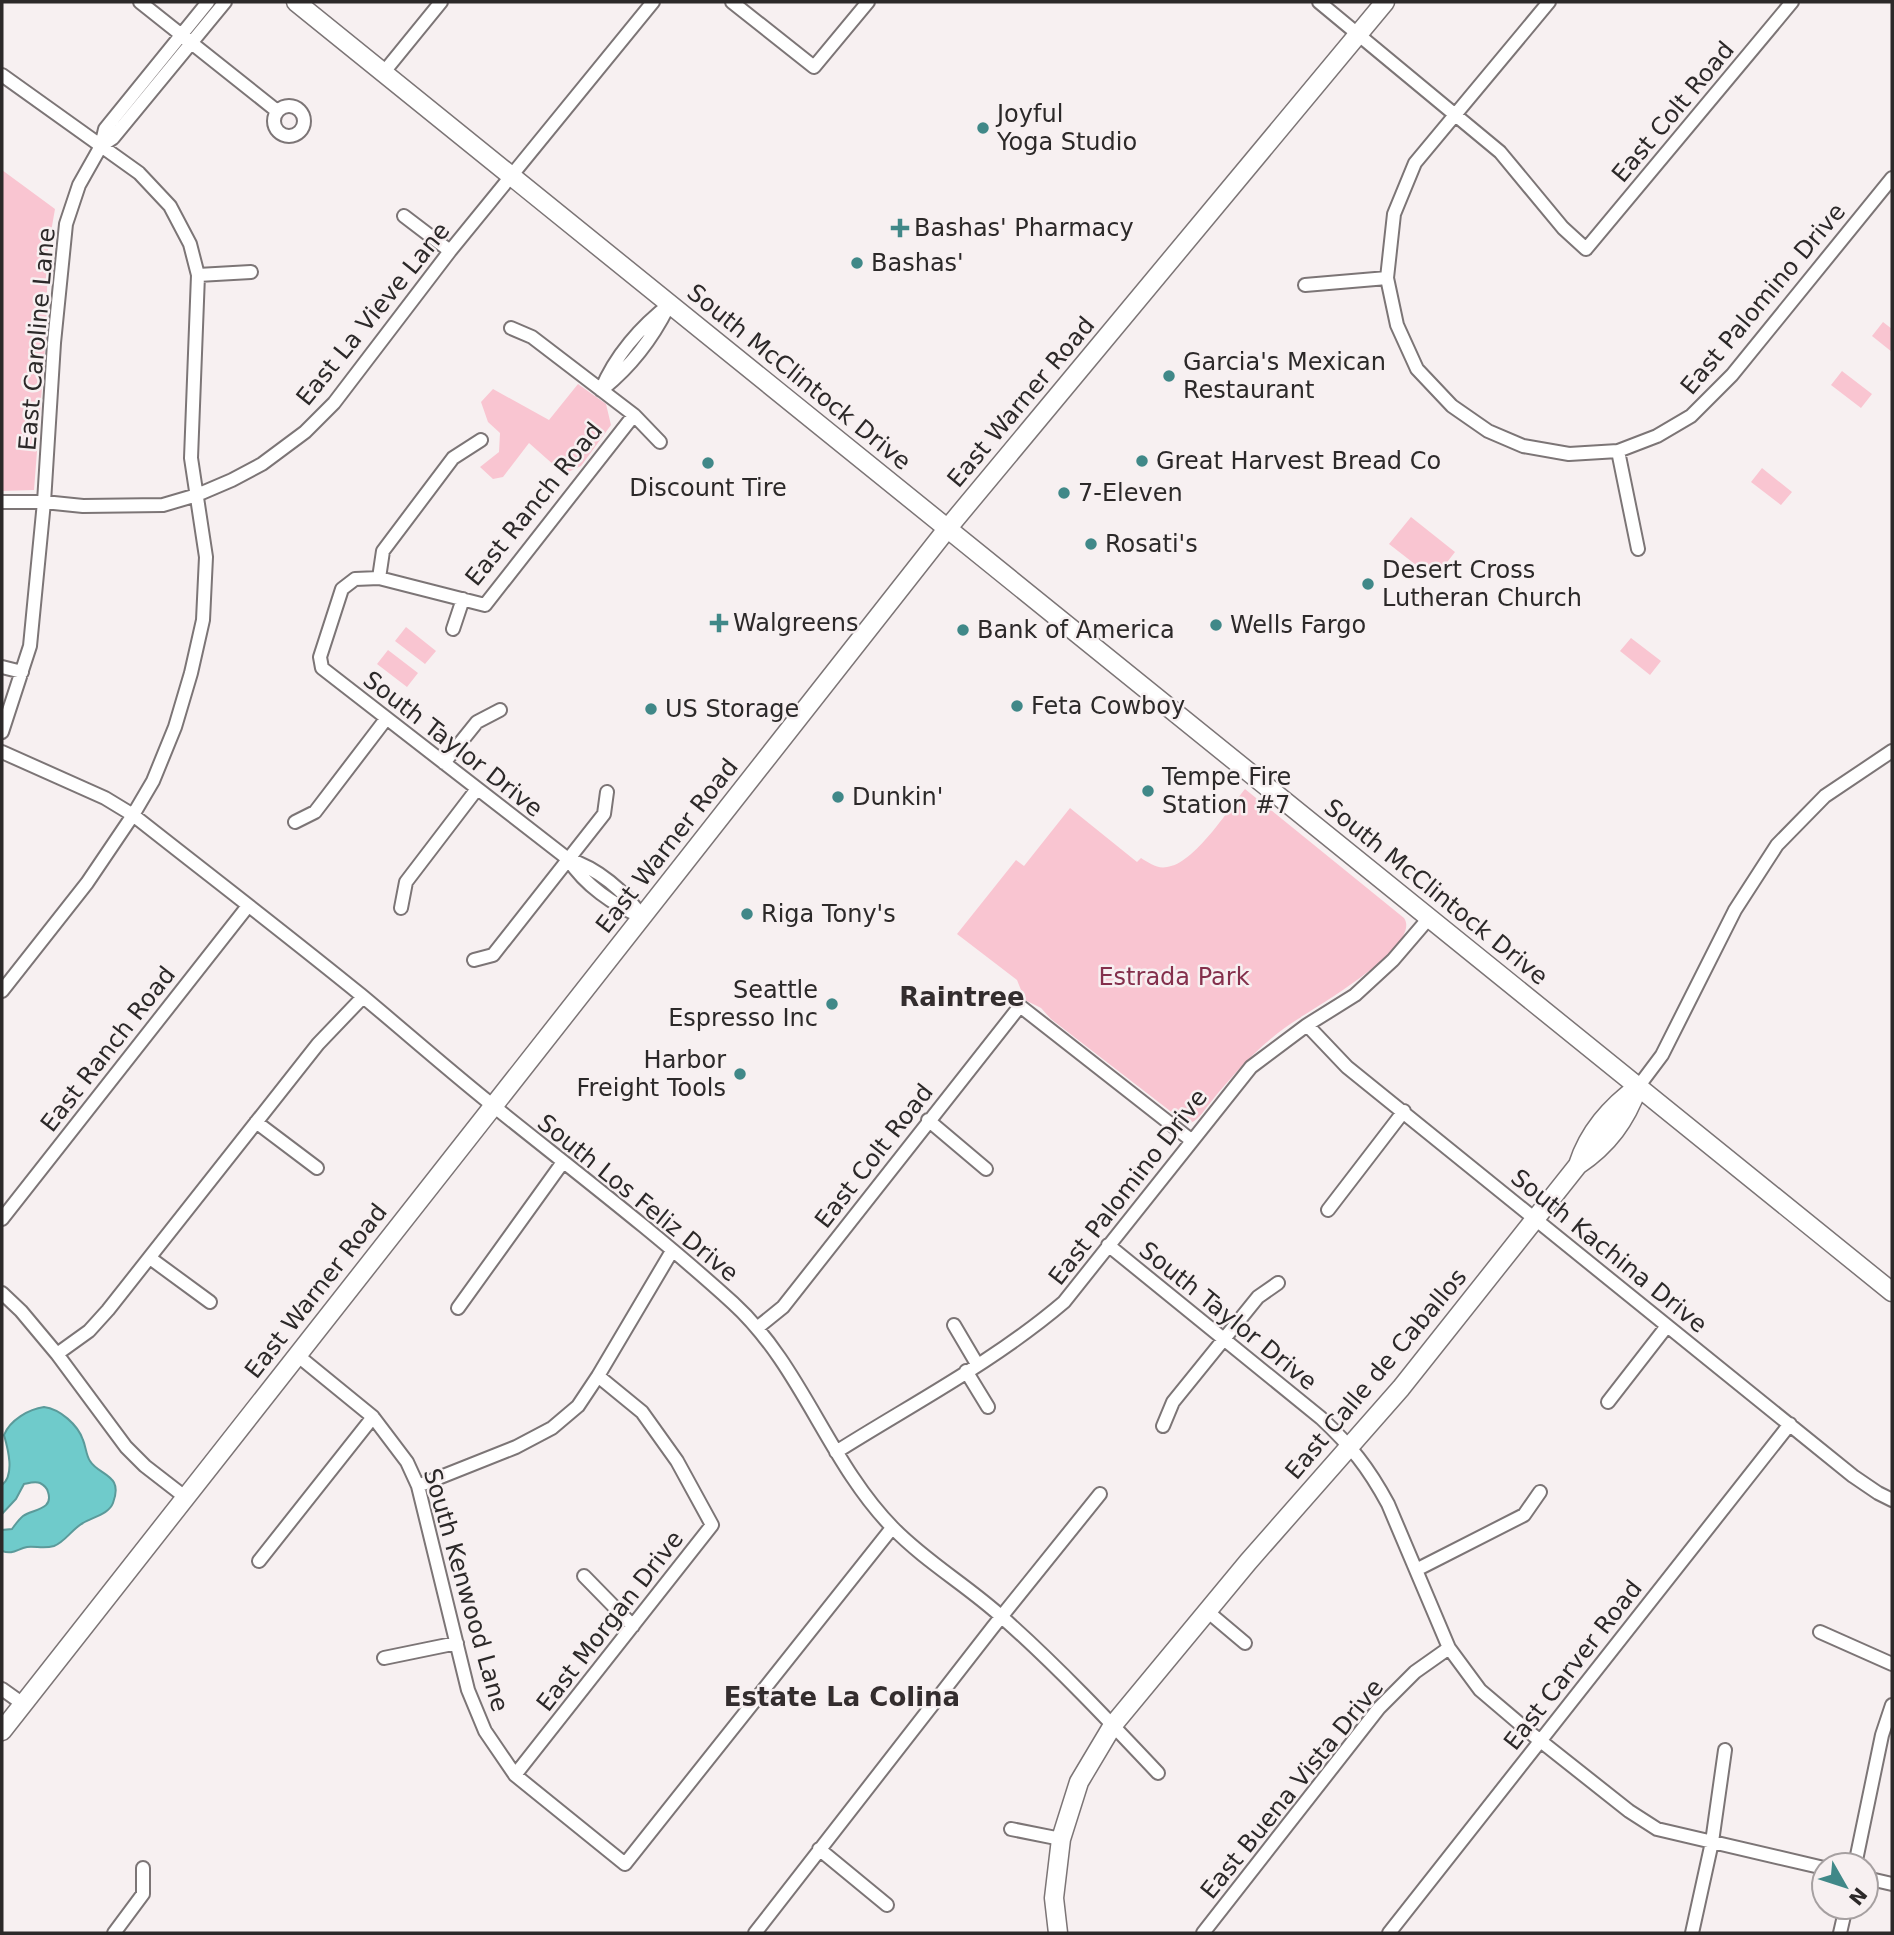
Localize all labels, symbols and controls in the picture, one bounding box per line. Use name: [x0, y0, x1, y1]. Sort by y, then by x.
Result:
street label: East Colt Road: [1606, 36, 1740, 188]
place label: Joyful Yoga Studio: [995, 100, 1137, 156]
marker: Joyful Yoga Studio: [975, 120, 991, 136]
street label: East Palomino Drive: [1675, 198, 1851, 400]
place label: Bashas' Pharmacy: [914, 214, 1134, 242]
street label: East La Vieve Lane: [291, 217, 455, 411]
marker: Bashas' Pharmacy: [892, 220, 908, 236]
street label: East Caroline Lane: [13, 226, 61, 452]
place label: Bashas': [871, 249, 964, 277]
marker: Bashas': [849, 255, 865, 271]
street label: South McClintock Drive: [682, 278, 916, 476]
street label: East Warner Road: [942, 311, 1100, 493]
place label: Garcia's Mexican Restaurant: [1183, 348, 1386, 404]
marker: Garcia's Mexican Restaurant: [1161, 368, 1177, 384]
street label: East Ranch Road: [460, 417, 608, 591]
place label: Great Harvest Bread Co: [1156, 447, 1441, 475]
marker: Great Harvest Bread Co: [1134, 453, 1150, 469]
marker: Discount Tire: [700, 455, 716, 471]
place label: Discount Tire: [629, 474, 787, 502]
place label: 7-Eleven: [1078, 479, 1183, 507]
marker: 7-Eleven: [1056, 485, 1072, 501]
place label: Rosati's: [1105, 530, 1198, 558]
marker: Rosati's: [1083, 536, 1099, 552]
place label: Desert Cross Lutheran Church: [1382, 556, 1582, 612]
marker: Desert Cross Lutheran Church: [1360, 576, 1376, 592]
place label: Walgreens: [733, 609, 858, 637]
place label: Wells Fargo: [1230, 611, 1366, 639]
marker: Walgreens: [711, 615, 727, 631]
place label: Bank of America: [977, 616, 1175, 644]
marker: Wells Fargo: [1208, 617, 1224, 633]
marker: Bank of America: [955, 622, 971, 638]
street label: South Taylor Drive: [358, 665, 548, 823]
place label: Feta Cowboy: [1031, 692, 1185, 720]
place label: US Storage: [665, 695, 799, 723]
marker: Feta Cowboy: [1009, 698, 1025, 714]
marker: US Storage: [643, 701, 659, 717]
street label: East Warner Road: [590, 753, 744, 939]
place label: Tempe Fire Station #7: [1161, 763, 1291, 819]
place label: Dunkin': [852, 783, 943, 811]
marker: Tempe Fire Station #7: [1140, 783, 1156, 799]
marker: Dunkin': [830, 789, 846, 805]
street label: South McClintock Drive: [1319, 793, 1553, 991]
place label: Riga Tony's: [761, 900, 896, 928]
marker: Riga Tony's: [739, 906, 755, 922]
street label: East Ranch Road: [35, 961, 181, 1137]
park label: Estrada Park: [1098, 963, 1250, 991]
place label: Seattle Espresso Inc: [668, 976, 818, 1032]
district label: Raintree: [899, 982, 1025, 1012]
marker: Seattle Espresso Inc: [824, 996, 840, 1012]
place label: Harbor Freight Tools: [577, 1046, 726, 1102]
marker: Harbor Freight Tools: [732, 1066, 748, 1082]
street label: East Colt Road: [809, 1079, 939, 1233]
street label: East Palomino Drive: [1043, 1084, 1213, 1290]
street label: South Los Feliz Drive: [532, 1108, 744, 1288]
street label: South Kachina Drive: [1505, 1163, 1713, 1339]
street label: East Warner Road: [239, 1198, 393, 1384]
street label: South Taylor Drive: [1134, 1236, 1322, 1396]
street label: East Calle de Caballos: [1280, 1263, 1472, 1485]
street label: South Kenwood Lane: [418, 1465, 514, 1715]
street label: East Morgan Drive: [531, 1525, 689, 1717]
street label: East Carver Road: [1498, 1575, 1648, 1755]
street label: East Buena Vista Drive: [1195, 1674, 1389, 1904]
district label: Estate La Colina: [724, 1682, 960, 1712]
north arrow: [1810, 1851, 1880, 1921]
text: N: [1845, 1884, 1872, 1910]

